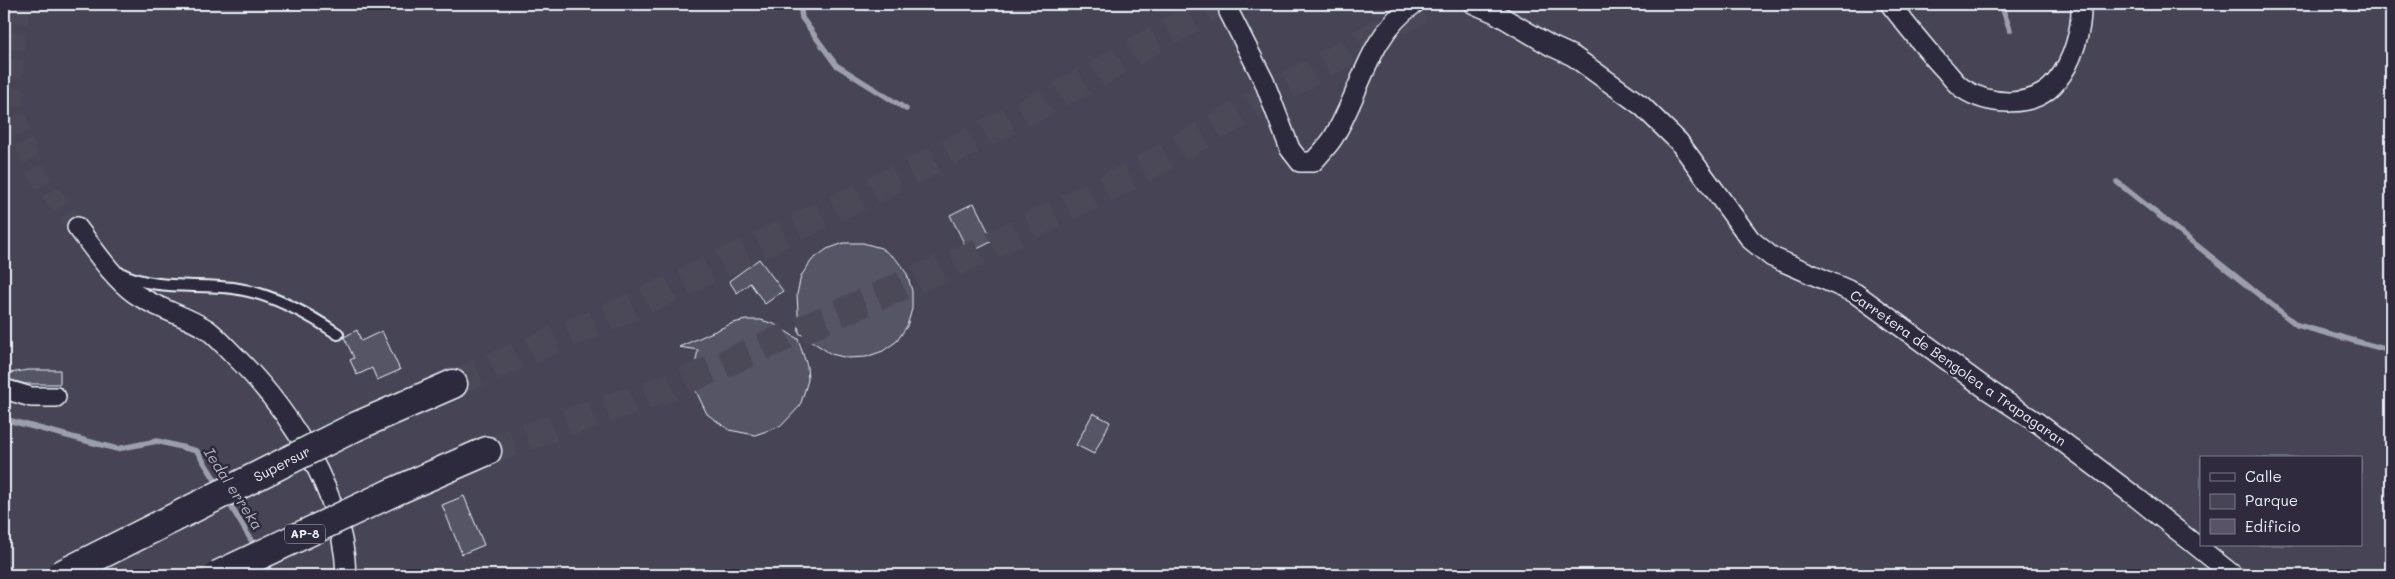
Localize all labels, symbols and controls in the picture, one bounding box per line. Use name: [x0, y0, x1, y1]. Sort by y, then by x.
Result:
street label: Carretera de Bengolea a Trapagaran: [1846, 285, 2070, 450]
street label: Supersur: [250, 441, 313, 486]
water label: Iedal erreka: [200, 443, 268, 533]
legend: [2200, 456, 2362, 546]
text: Calle: [2245, 466, 2282, 486]
text: Parque: [2245, 490, 2298, 510]
text: Edificio: [2245, 516, 2301, 536]
road number: AP-8: [285, 524, 325, 544]

